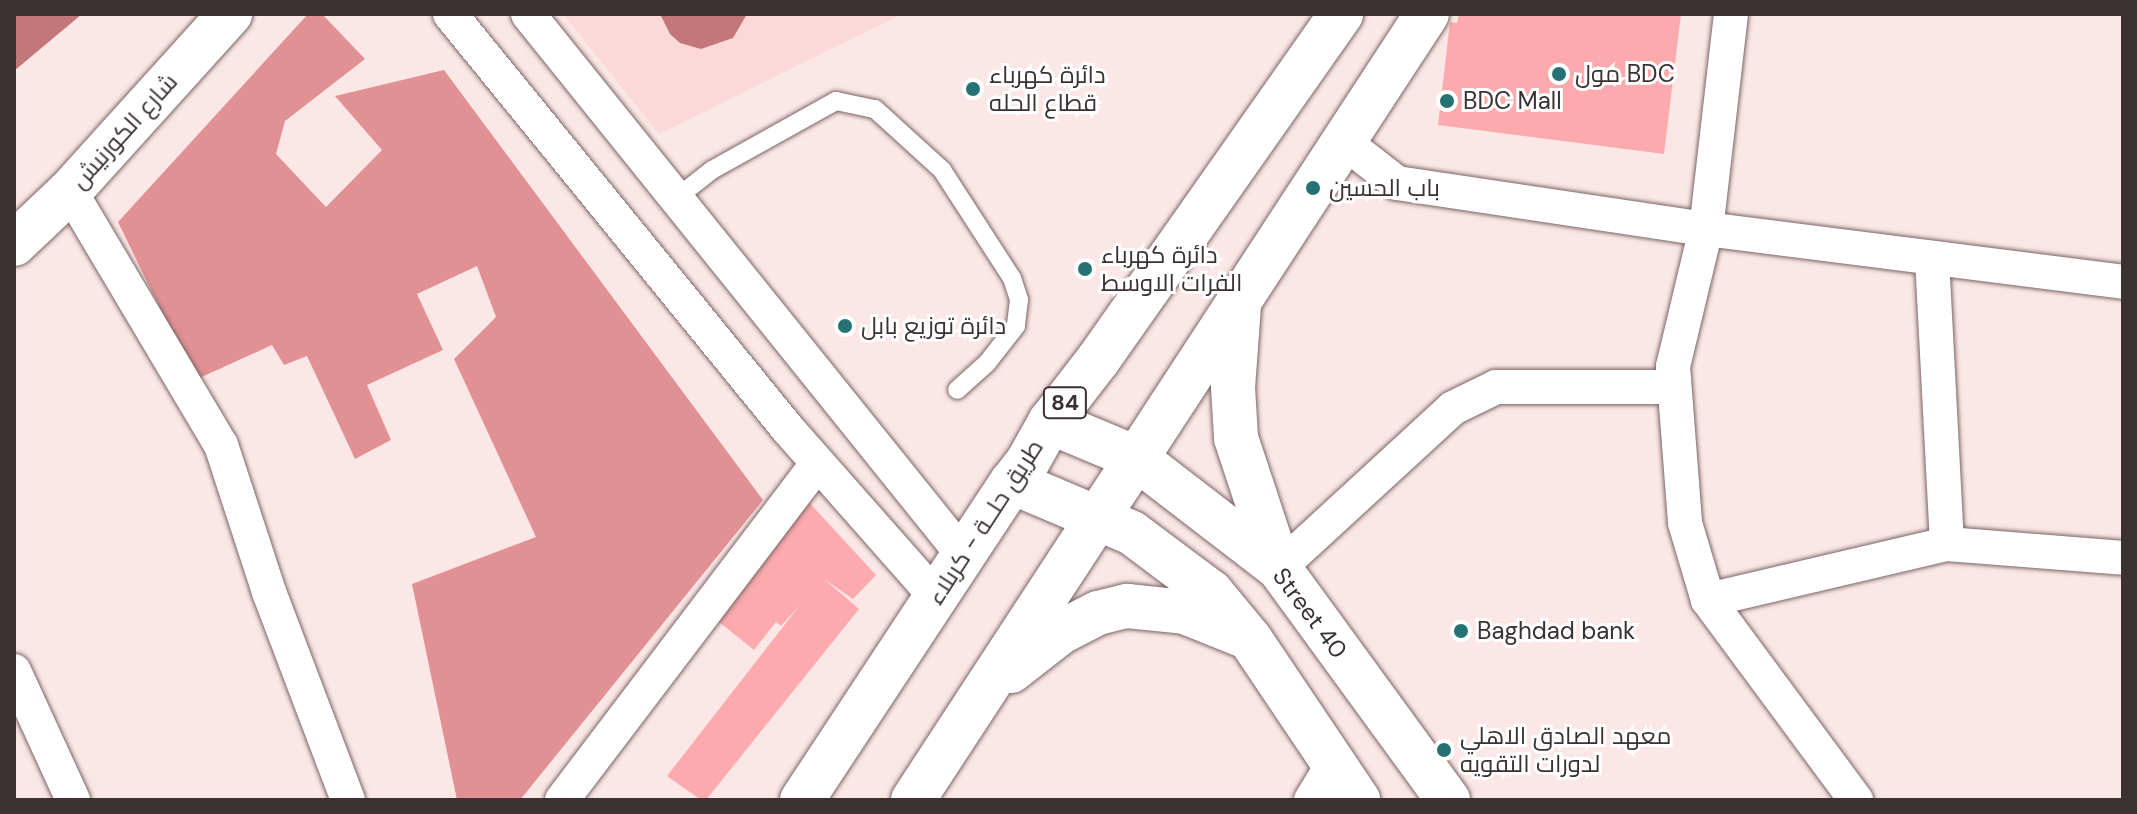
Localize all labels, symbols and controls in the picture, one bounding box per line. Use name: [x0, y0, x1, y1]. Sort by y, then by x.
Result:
place label: مول BDC: [1575, 60, 1675, 88]
place label: دائرة كهرباء قطاع الحله: [989, 61, 1106, 117]
marker: مول BDC: [1550, 65, 1568, 83]
street label: شارع الكورنيش: [65, 67, 183, 195]
marker: دائرة كهرباء قطاع الحله: [964, 80, 982, 98]
place label: BDC Mall: [1463, 87, 1562, 115]
marker: BDC Mall: [1438, 92, 1456, 110]
place label: باب الحسين: [1329, 174, 1440, 202]
marker: باب الحسين: [1304, 179, 1322, 197]
place label: دائرة كهرباء الفرات الاوسط: [1101, 241, 1242, 297]
marker: دائرة كهرباء الفرات الاوسط: [1076, 260, 1094, 278]
place label: دائرة توزيع بابل: [861, 312, 1006, 340]
marker: دائرة توزيع بابل: [836, 317, 854, 335]
road number: 84: [1041, 385, 1089, 421]
street label: طريق حلــة - كربلاء: [921, 434, 1049, 610]
street label: Street 40: [1267, 562, 1353, 664]
place label: Baghdad bank: [1477, 617, 1635, 645]
marker: Baghdad bank: [1452, 622, 1470, 640]
place label: معهد الصادق الاهلي لدورات التقويه: [1460, 722, 1671, 778]
marker: معهد الصادق الاهلي لدورات التقويه: [1435, 741, 1453, 759]

